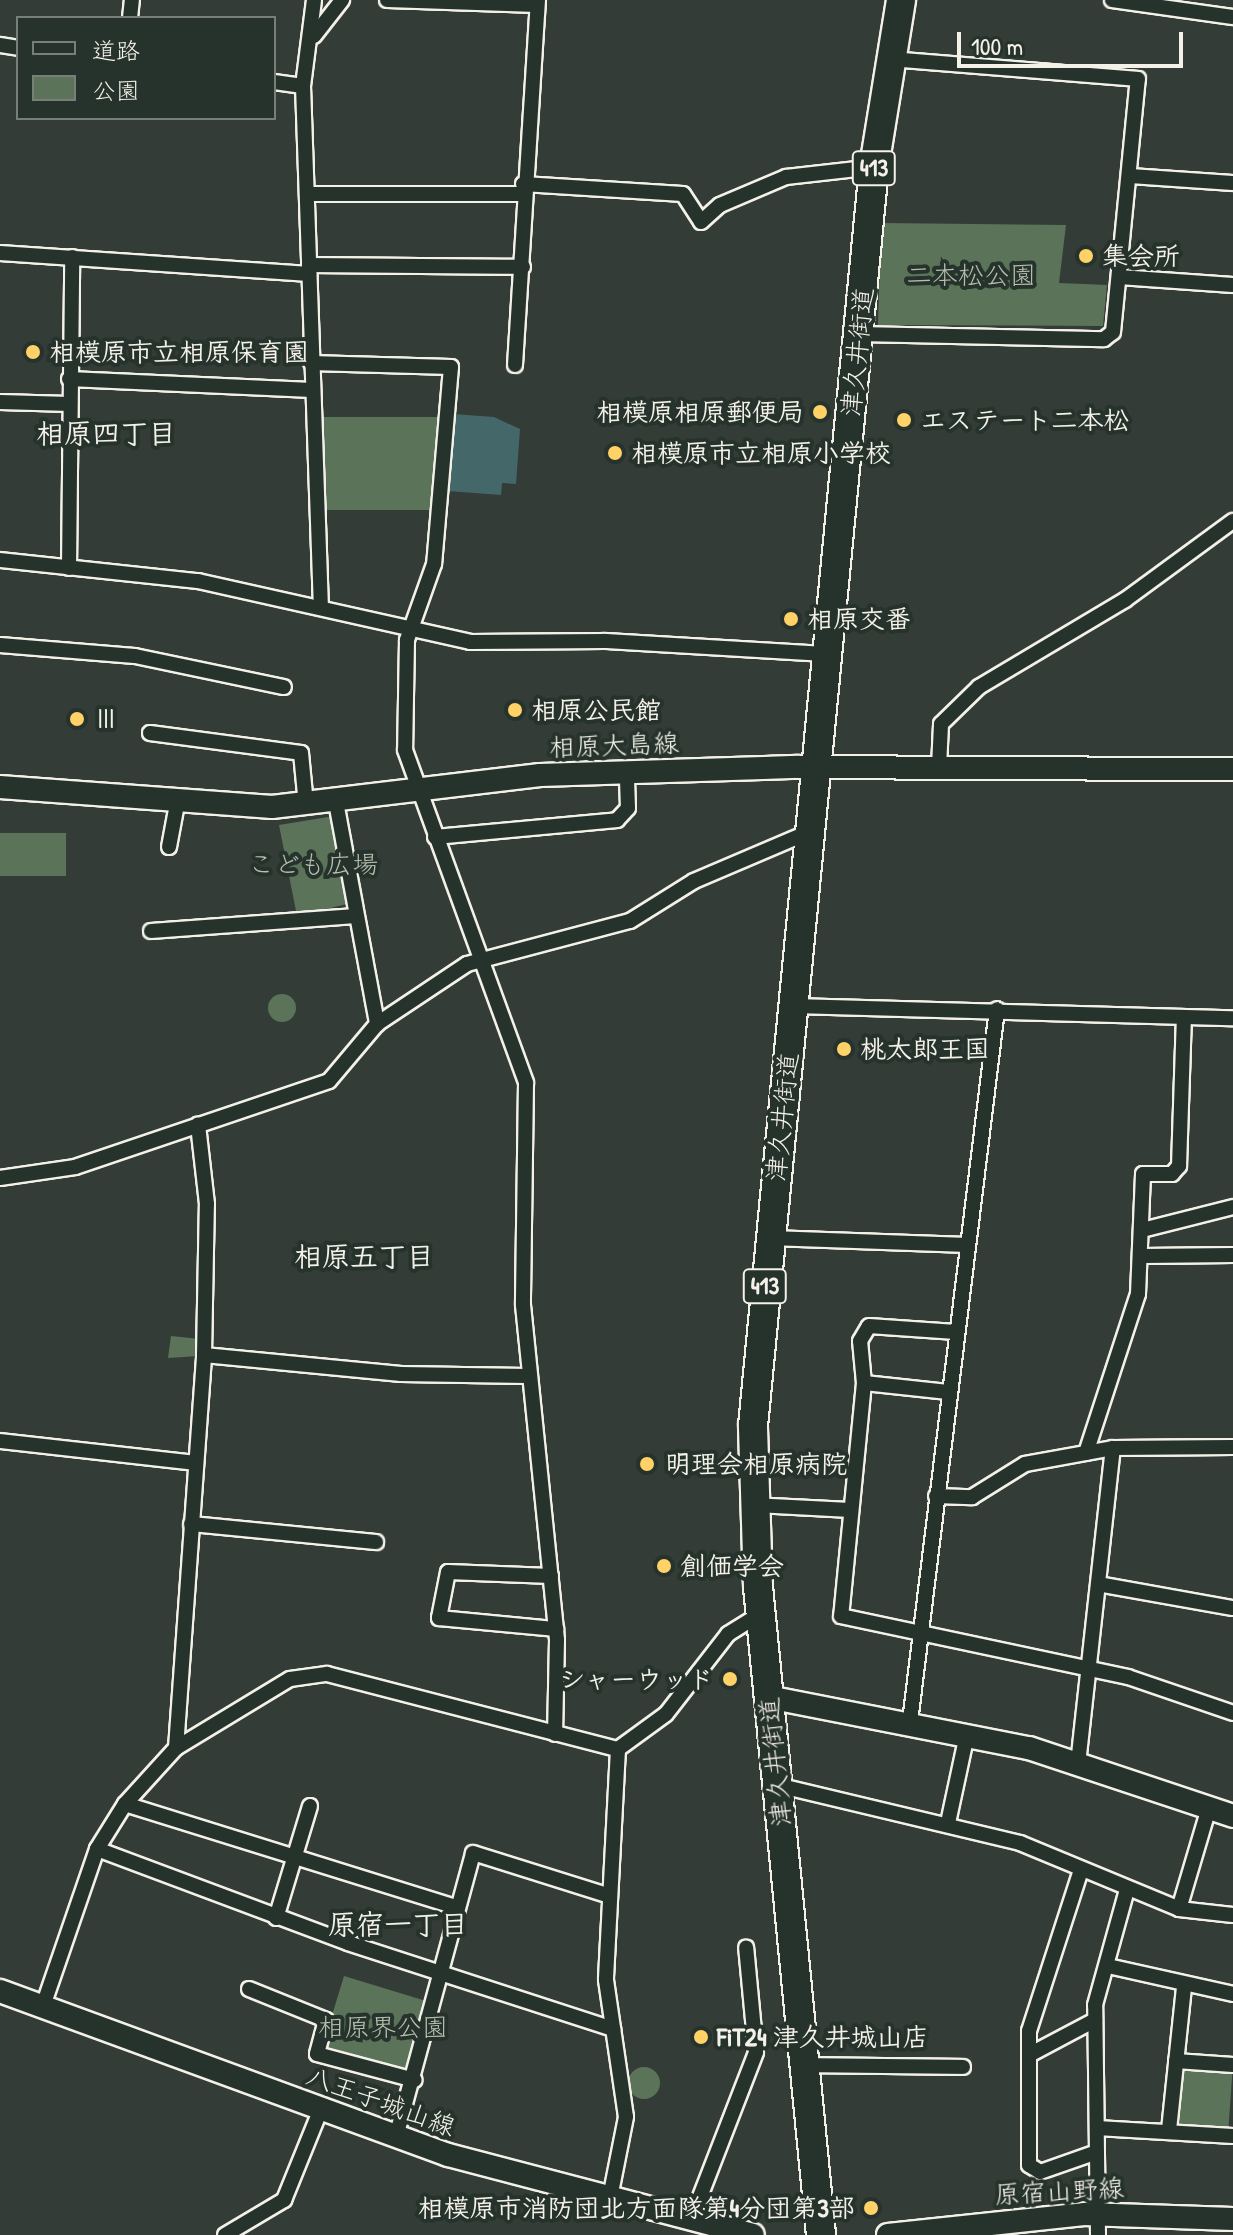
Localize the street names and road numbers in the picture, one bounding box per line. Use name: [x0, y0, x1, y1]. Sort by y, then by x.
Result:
road number: 413: [850, 148, 898, 188]
street label: 津久井街道: [835, 286, 879, 418]
street label: 相原大島線: [548, 727, 680, 763]
street label: 津久井街道: [760, 1051, 804, 1183]
road number: 413: [741, 1266, 789, 1306]
street label: 津久井街道: [753, 1696, 797, 1828]
street label: 八王子城山線: [302, 2060, 460, 2142]
street label: 原宿山野線: [993, 2172, 1125, 2210]

